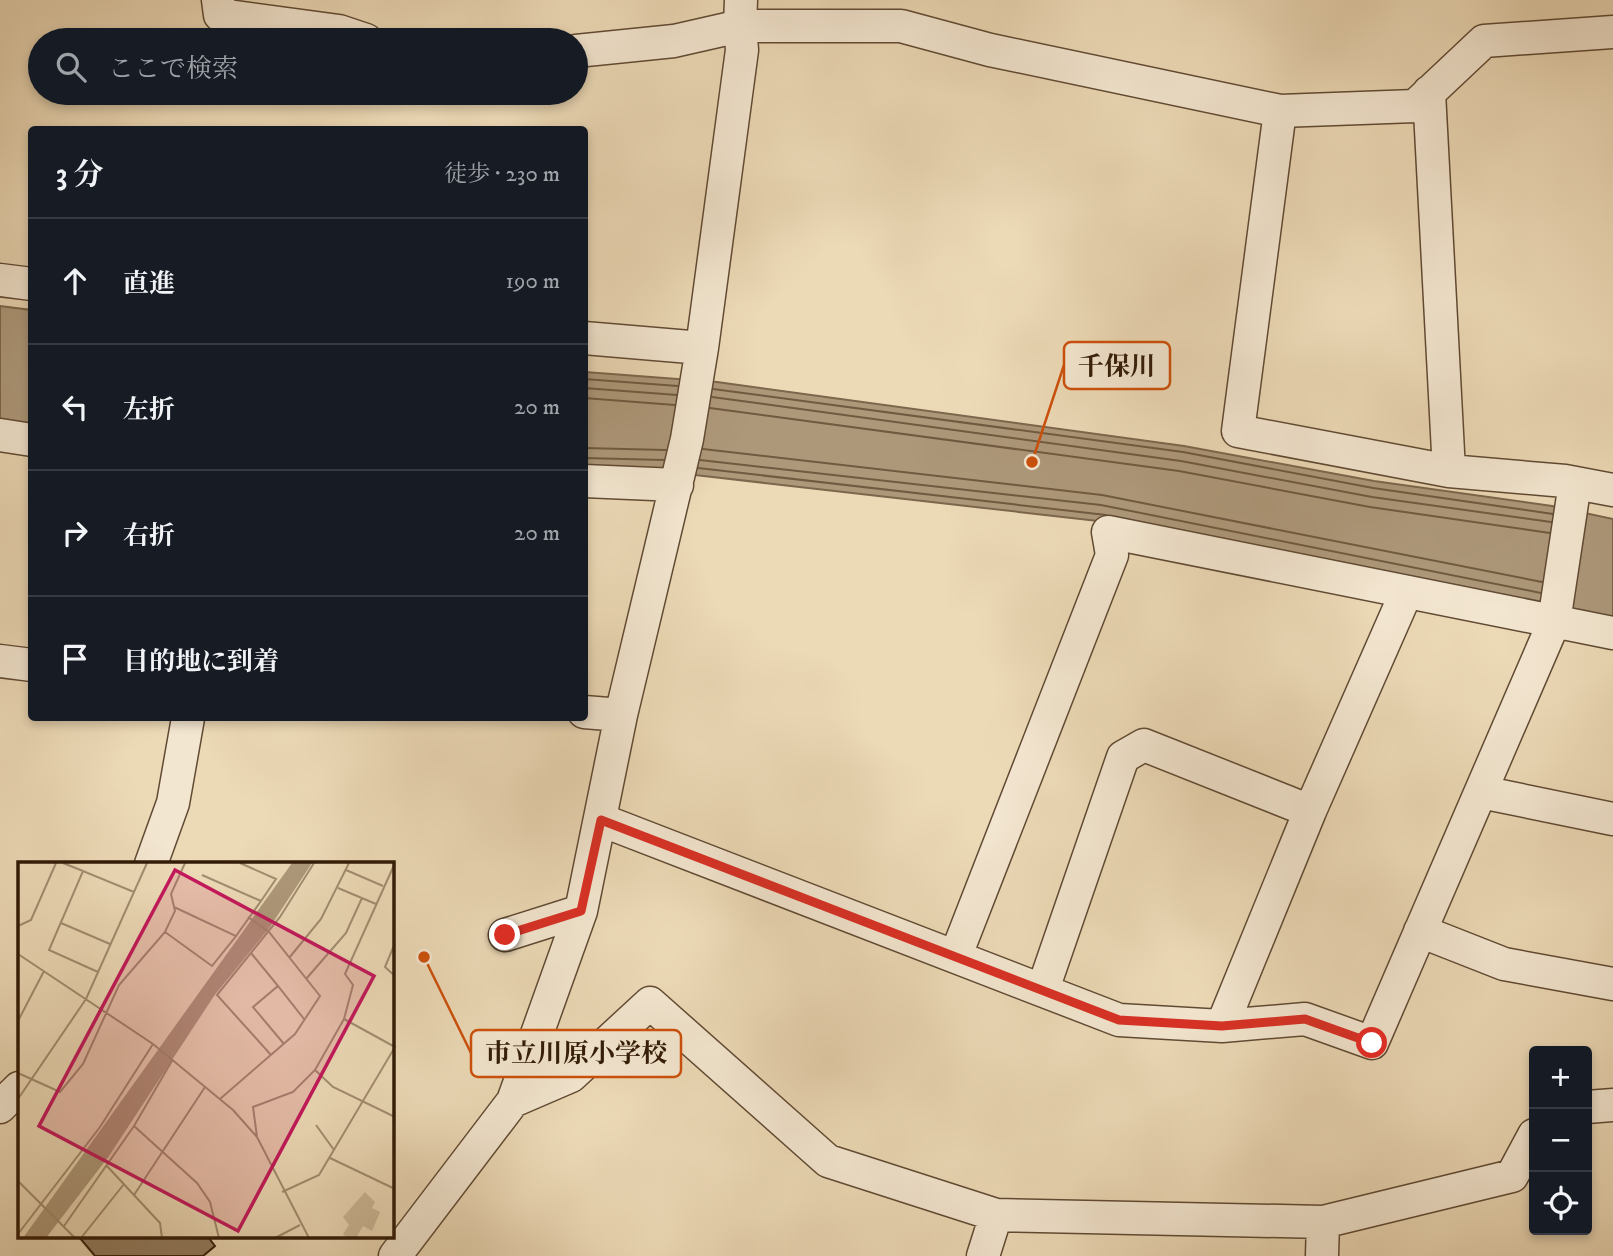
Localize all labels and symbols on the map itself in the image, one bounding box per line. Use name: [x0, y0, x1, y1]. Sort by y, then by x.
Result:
callout: 千保川: [1064, 342, 1170, 389]
text: 千保川: [1078, 351, 1156, 384]
inset map: [18, 862, 394, 1238]
route end: [489, 919, 520, 950]
route start: [1356, 1027, 1387, 1058]
callout: 市立川原小学校: [471, 1030, 681, 1077]
text: 市立川原小学校: [485, 1038, 667, 1071]

